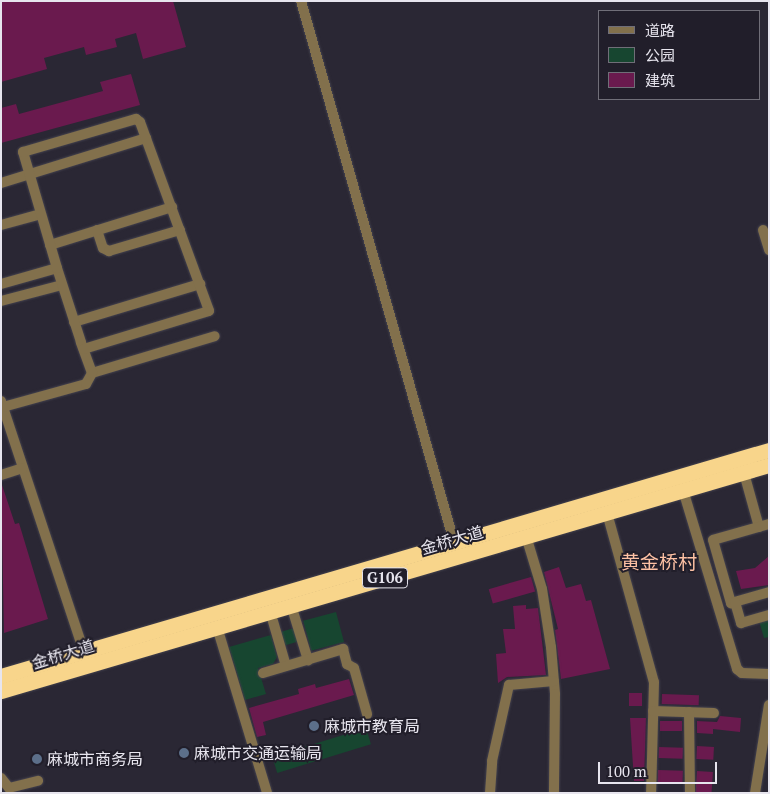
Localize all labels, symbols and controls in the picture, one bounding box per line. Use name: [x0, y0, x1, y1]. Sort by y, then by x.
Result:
legend: [598, 10, 760, 100]
text: 道路: [645, 20, 675, 40]
text: 公园: [645, 45, 675, 65]
text: 建筑: [645, 70, 675, 90]
street label: 金桥大道: [419, 522, 485, 558]
district label: 黄金桥村: [621, 551, 697, 573]
road number: G106: [361, 566, 409, 590]
street label: 金桥大道: [30, 635, 96, 673]
place label: 麻城市教育局: [324, 716, 420, 736]
marker: 麻城市教育局: [308, 720, 320, 732]
place label: 麻城市交通运输局: [194, 743, 322, 763]
marker: 麻城市交通运输局: [178, 747, 190, 759]
place label: 麻城市商务局: [47, 749, 143, 769]
scale bar: [600, 752, 719, 784]
marker: 麻城市商务局: [31, 753, 43, 765]
text: 100 m: [606, 761, 647, 781]

